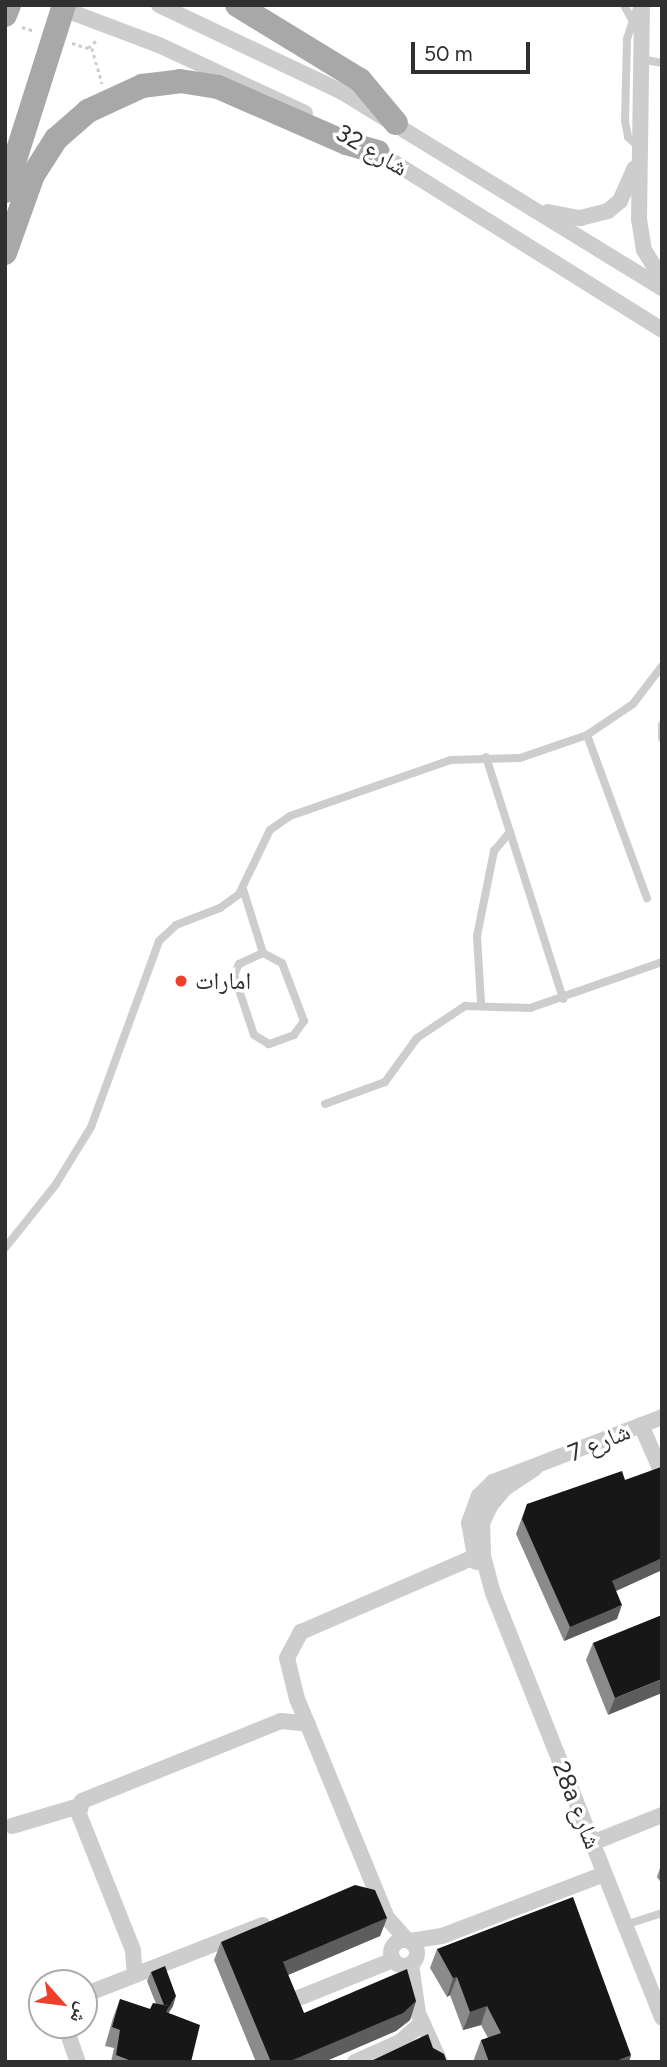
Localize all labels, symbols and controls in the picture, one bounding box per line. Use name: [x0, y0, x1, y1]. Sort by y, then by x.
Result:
scale bar: [415, 28, 534, 72]
text: 50 m: [424, 41, 473, 66]
street label: شارع 32: [331, 118, 413, 182]
place label: امارات: [195, 967, 251, 995]
marker: امارات: [173, 973, 189, 989]
street label: شارع 7: [564, 1417, 634, 1467]
street label: 28a شارع: [546, 1757, 608, 1853]
north arrow: [28, 1969, 98, 2039]
text: ش: [65, 1999, 95, 2027]

